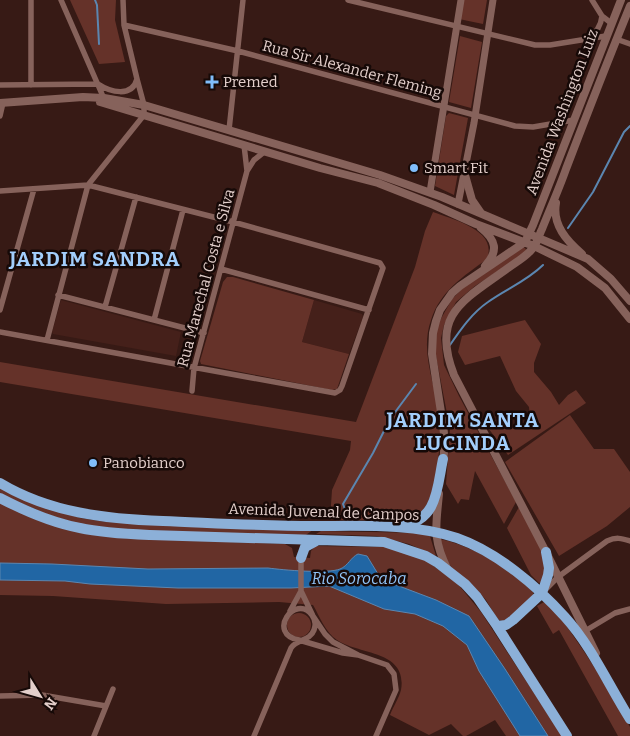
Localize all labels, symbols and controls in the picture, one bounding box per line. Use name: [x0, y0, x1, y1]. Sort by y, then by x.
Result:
street label: Avenida Washington Luiz: [522, 27, 602, 197]
street label: Rua Sir Alexander Fleming: [260, 36, 444, 102]
place label: Premed: [223, 73, 278, 91]
marker: Premed: [205, 75, 219, 89]
place label: Smart Fit: [424, 159, 489, 177]
marker: Smart Fit: [408, 162, 420, 174]
street label: Rua Marechal Costa e Silva: [174, 187, 238, 369]
district label: JARDIM SANDRA: [8, 247, 181, 271]
district label: JARDIM SANTA LUCINDA: [386, 408, 539, 455]
place label: Panobianco: [103, 454, 185, 472]
marker: Panobianco: [87, 457, 99, 469]
street label: Avenida Juvenal de Campos: [228, 500, 420, 524]
water label: Rio Sorocaba: [311, 569, 407, 588]
north arrow: [15, 671, 65, 721]
text: N: [40, 694, 60, 713]

